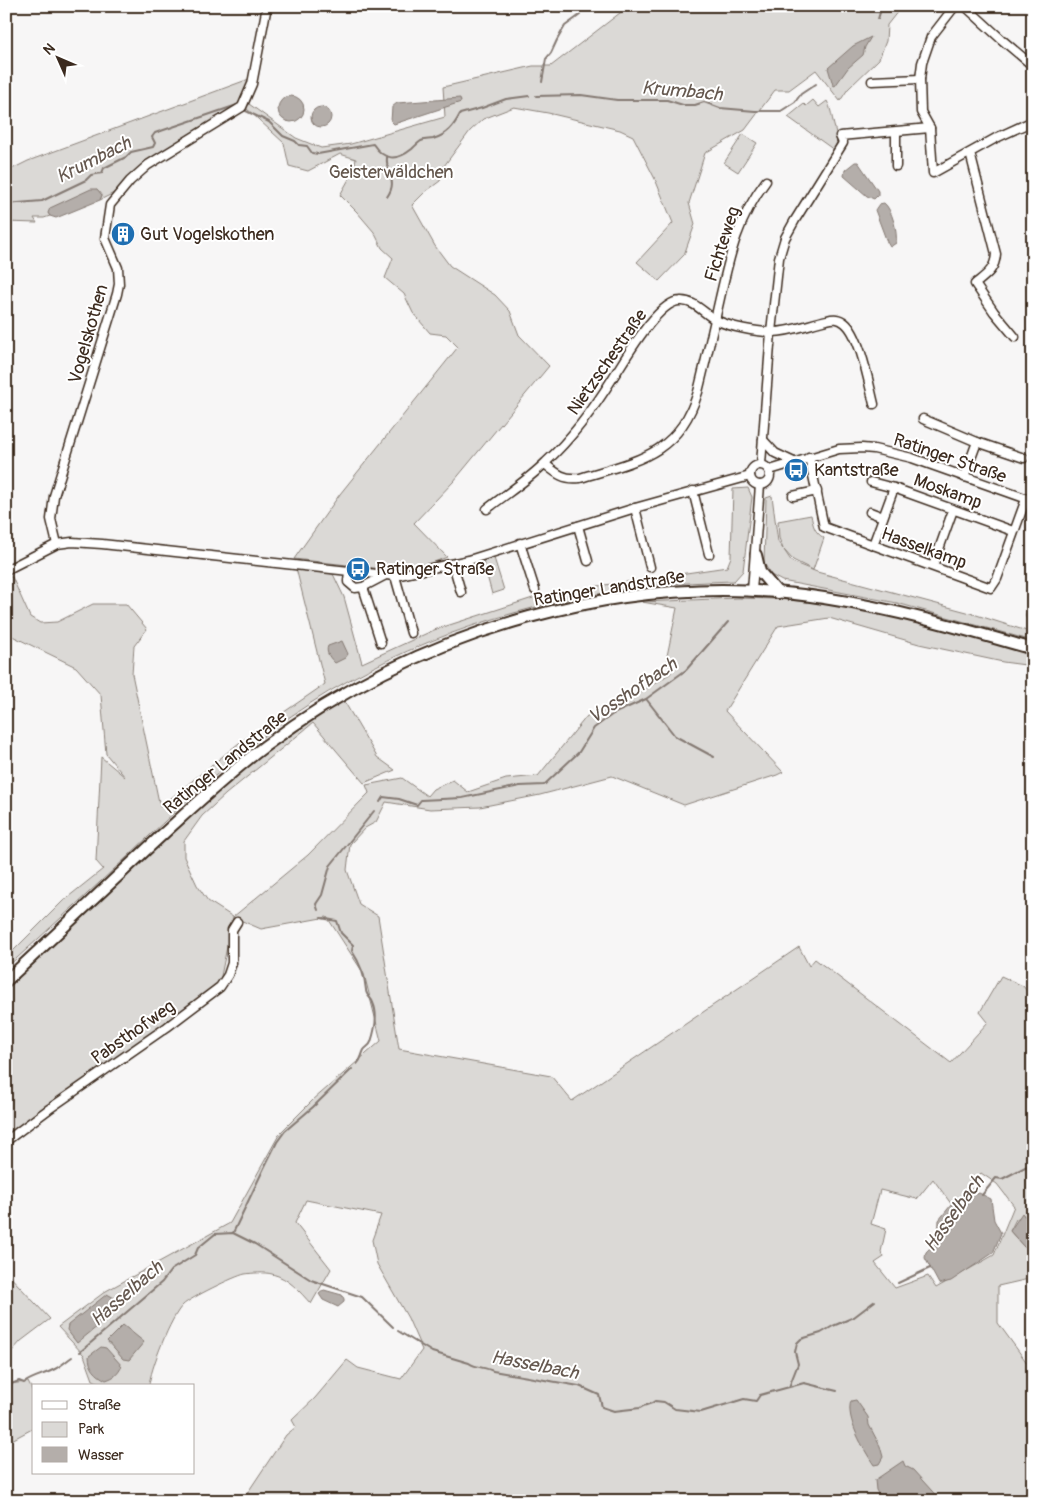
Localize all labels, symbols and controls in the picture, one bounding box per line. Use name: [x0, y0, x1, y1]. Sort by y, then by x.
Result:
north arrow: [32, 32, 82, 82]
text: N: [40, 40, 59, 59]
water label: Krumbach: [641, 76, 724, 107]
water label: Krumbach: [52, 130, 136, 189]
park label: Geisterwäldchen: [329, 161, 453, 184]
street label: Fichteweg: [700, 204, 745, 285]
building icon: Gut Vogelskothen: [110, 221, 136, 247]
place label: Gut Vogelskothen: [140, 223, 274, 246]
street label: Vogelskothen: [63, 282, 114, 386]
street label: Nietzschestraße: [562, 305, 653, 420]
street label: Ratinger Straße: [890, 428, 1010, 489]
bus stop icon: Kantstraße: [783, 457, 809, 483]
place label: Kantstraße: [814, 459, 899, 482]
street label: Moskamp: [911, 469, 985, 514]
street label: Hasselkamp: [878, 522, 970, 575]
bus stop icon: Ratinger Straße: [345, 556, 371, 582]
place label: Ratinger Straße: [376, 558, 494, 581]
street label: Ratinger Landstraße: [532, 565, 686, 612]
water label: Vosshofbach: [584, 652, 682, 729]
street label: Ratinger Landstraße: [159, 705, 292, 819]
street label: Pabsthofweg: [87, 995, 180, 1070]
water label: Hasselbach: [918, 1170, 990, 1256]
water label: Hasselbach: [85, 1255, 169, 1332]
water label: Hasselbach: [489, 1345, 582, 1385]
legend: [32, 1384, 195, 1474]
text: Straße: [78, 1396, 121, 1415]
text: Park: [78, 1420, 105, 1439]
text: Wasser: [78, 1446, 125, 1465]

